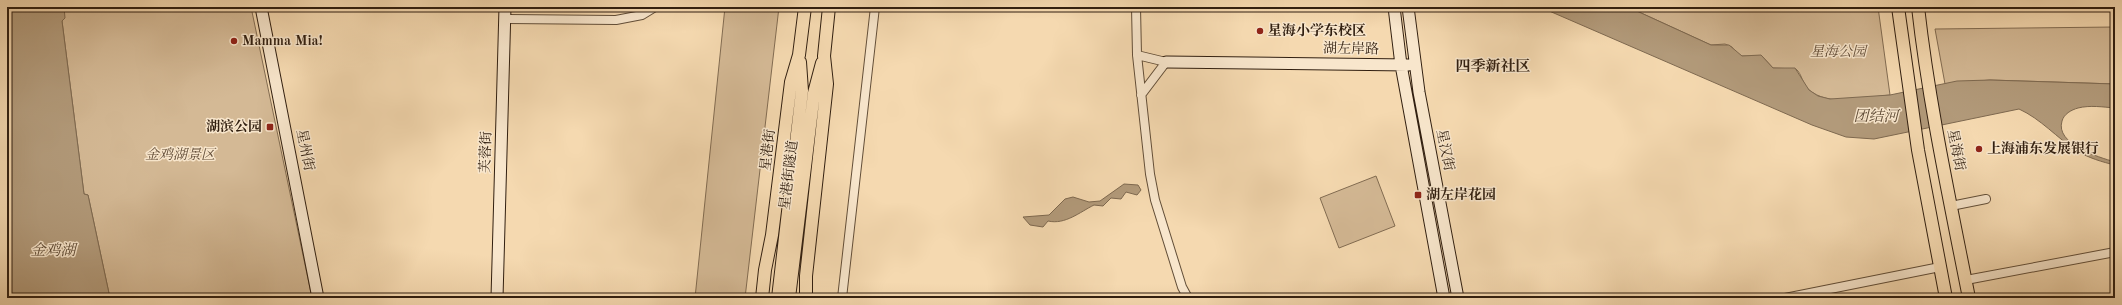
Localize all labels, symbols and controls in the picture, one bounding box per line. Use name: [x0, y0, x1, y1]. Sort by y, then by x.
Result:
place label: 星海小学东校区: [1268, 23, 1366, 38]
marker: 星海小学东校区: [1255, 26, 1265, 36]
place label: Mamma Mia!: [242, 34, 323, 48]
marker: Mamma Mia!: [229, 36, 239, 46]
street label: 湖左岸路: [1323, 41, 1379, 56]
park label: 星海公园: [1810, 44, 1868, 59]
district label: 四季新社区: [1455, 58, 1531, 75]
water label: 团结河: [1853, 108, 1901, 125]
place label: 湖滨公园: [206, 118, 262, 134]
marker: 湖滨公园: [265, 122, 275, 132]
street label: 星州街: [294, 128, 317, 172]
street label: 星港街: [758, 128, 778, 172]
street label: 星汉街: [1434, 128, 1457, 172]
street label: 星海街: [1945, 128, 1968, 172]
street label: 芙蓉街: [477, 131, 494, 173]
street label: 星港街隧道: [777, 139, 800, 211]
place label: 上海浦东发展银行: [1987, 140, 2099, 156]
marker: 上海浦东发展银行: [1974, 144, 1984, 154]
park label: 金鸡湖景区: [145, 147, 217, 162]
place label: 湖左岸花园: [1426, 187, 1496, 202]
marker: 湖左岸花园: [1413, 190, 1423, 200]
water label: 金鸡湖: [30, 242, 78, 259]

